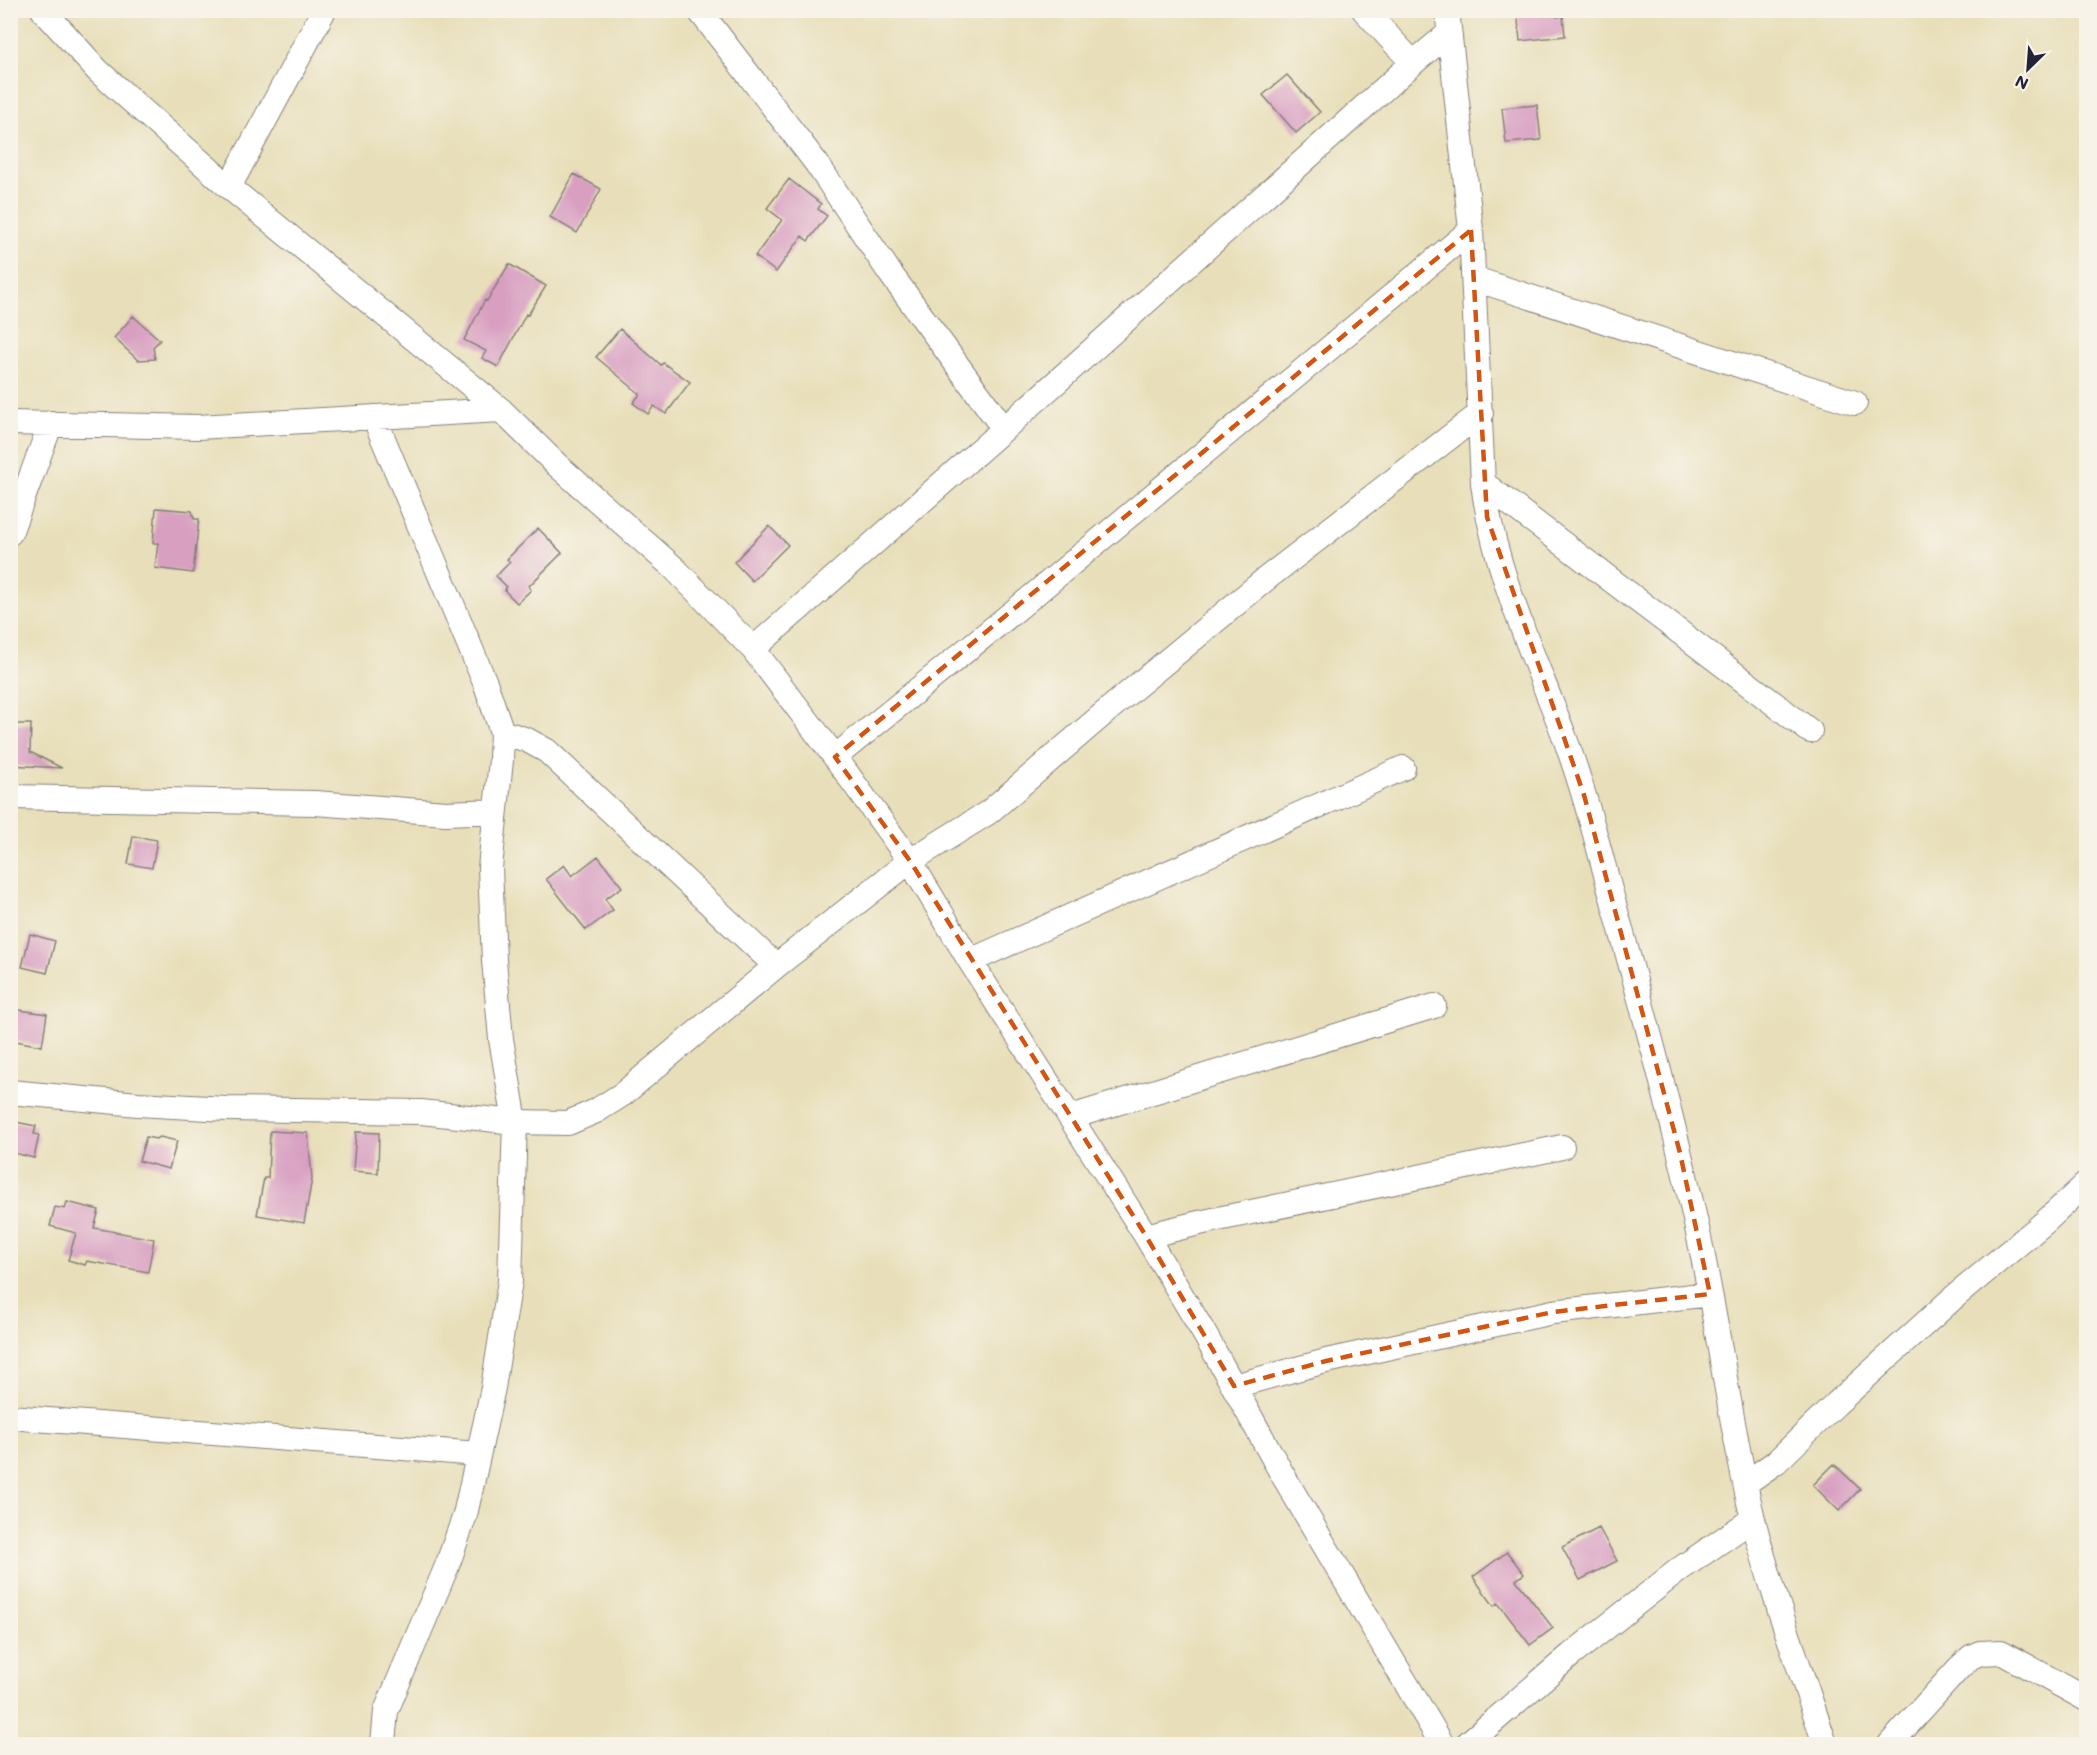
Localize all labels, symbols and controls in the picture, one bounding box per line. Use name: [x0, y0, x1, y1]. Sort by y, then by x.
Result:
north arrow: [1998, 39, 2058, 99]
text: N: [2012, 71, 2031, 95]

